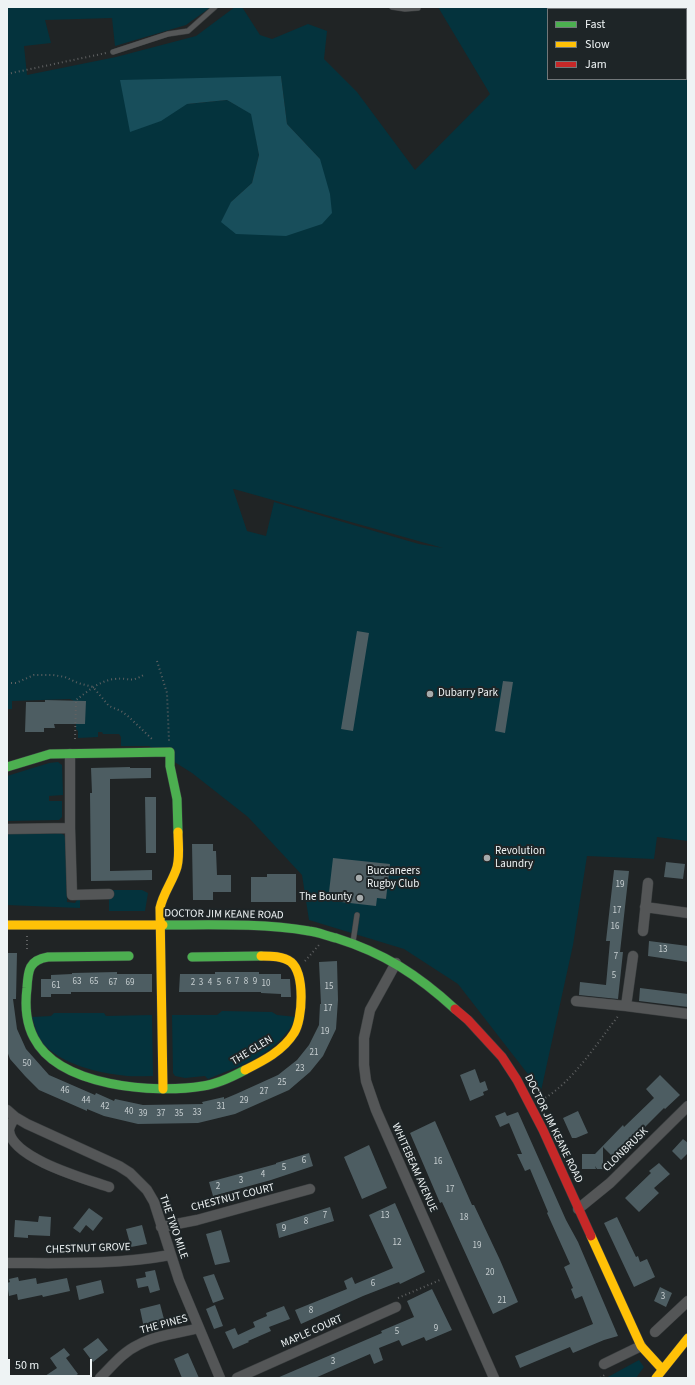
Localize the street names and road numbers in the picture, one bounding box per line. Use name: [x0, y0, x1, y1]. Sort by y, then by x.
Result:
street label: DOCTOR JIM KEANE ROAD: [164, 907, 284, 923]
street label: THE GLEN: [229, 1033, 275, 1069]
street label: DOCTOR JIM KEANE ROAD: [521, 1072, 585, 1186]
street label: WHITEBEAM AVENUE: [388, 1121, 440, 1215]
street label: CLONBRUSK: [601, 1125, 651, 1175]
street label: CHESTNUT COURT: [190, 1181, 276, 1215]
street label: THE TWO MILE: [156, 1193, 190, 1261]
street label: CHESTNUT GROVE: [45, 1241, 131, 1257]
street label: THE PINES: [139, 1312, 189, 1338]
street label: MAPLE COURT: [279, 1313, 345, 1351]

